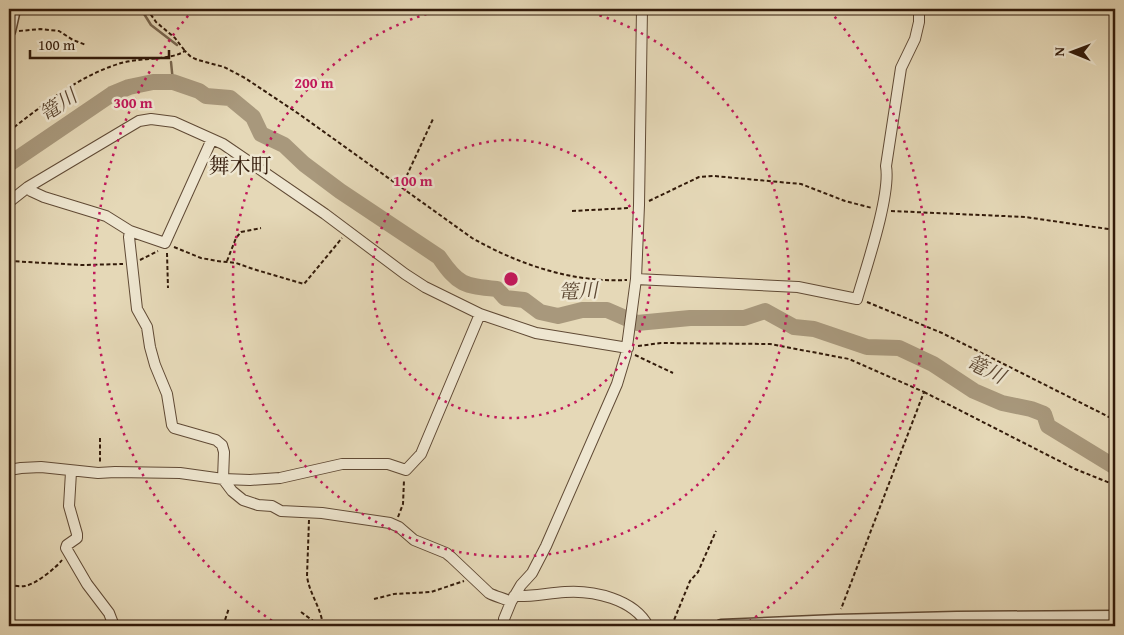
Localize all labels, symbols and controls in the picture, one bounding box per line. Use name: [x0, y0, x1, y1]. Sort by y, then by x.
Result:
scale bar: [30, 28, 169, 60]
north arrow: [1046, 28, 1096, 78]
text: 100 m: [38, 34, 76, 55]
text: N: [1049, 46, 1069, 57]
text: 200 m: [294, 72, 334, 93]
water label: 篭川: [33, 80, 84, 128]
text: 300 m: [113, 92, 153, 113]
district label: 舞木町: [209, 150, 272, 181]
text: 100 m: [393, 170, 433, 191]
centre of rings: [502, 270, 520, 288]
water label: 篭川: [557, 275, 601, 306]
water label: 篭川: [962, 347, 1012, 391]

